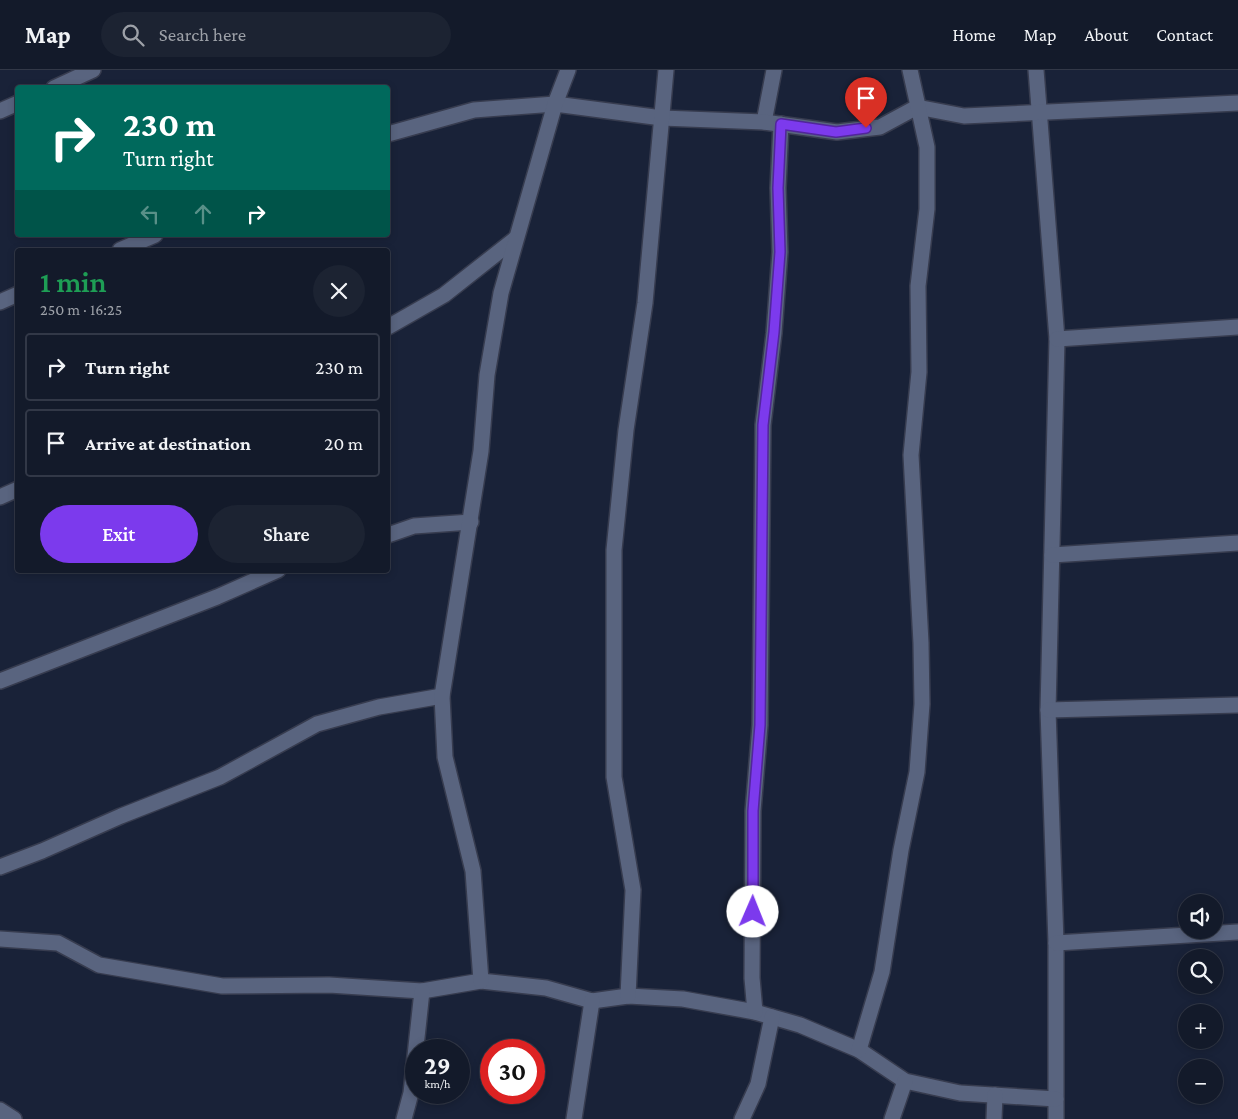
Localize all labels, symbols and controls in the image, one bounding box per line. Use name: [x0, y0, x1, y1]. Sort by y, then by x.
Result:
search box: [101, 12, 451, 57]
text: Map: [25, 21, 71, 48]
icon: search: [119, 21, 147, 49]
text: Search here: [159, 24, 246, 45]
text: Home: [953, 25, 996, 45]
text: Map: [1024, 25, 1056, 45]
text: About: [1084, 25, 1128, 45]
text: Contact: [1156, 25, 1213, 45]
pin: [845, 77, 887, 128]
icon: arrive: [852, 84, 880, 112]
icon: right: [40, 105, 105, 170]
text: 230 m: [123, 105, 216, 144]
text: Turn right: [123, 146, 214, 171]
icon: left: [136, 200, 164, 228]
icon: ahead: [189, 200, 217, 228]
icon: right: [242, 200, 270, 228]
text: 1 min: [40, 265, 107, 298]
button: close: [313, 265, 365, 317]
text: 250 m · 16:25: [40, 301, 122, 318]
icon: right: [42, 353, 70, 381]
text: Turn right: [85, 357, 170, 378]
text: 230 m: [315, 357, 363, 378]
icon: arrive: [42, 429, 70, 457]
text: Arrive at destination: [85, 433, 251, 454]
text: 20 m: [324, 433, 363, 454]
button: Exit: [40, 505, 198, 563]
button: Share: [208, 505, 365, 563]
position arrow: [726, 885, 778, 937]
map controls: [1178, 894, 1223, 1104]
button: sound: [1178, 894, 1223, 939]
button: search: [1178, 949, 1223, 994]
button: +: [1178, 1004, 1223, 1049]
speed limit sign: 30: [480, 1039, 545, 1104]
text: 29: [424, 1052, 451, 1079]
button: −: [1178, 1059, 1223, 1104]
text: km/h: [425, 1077, 450, 1091]

